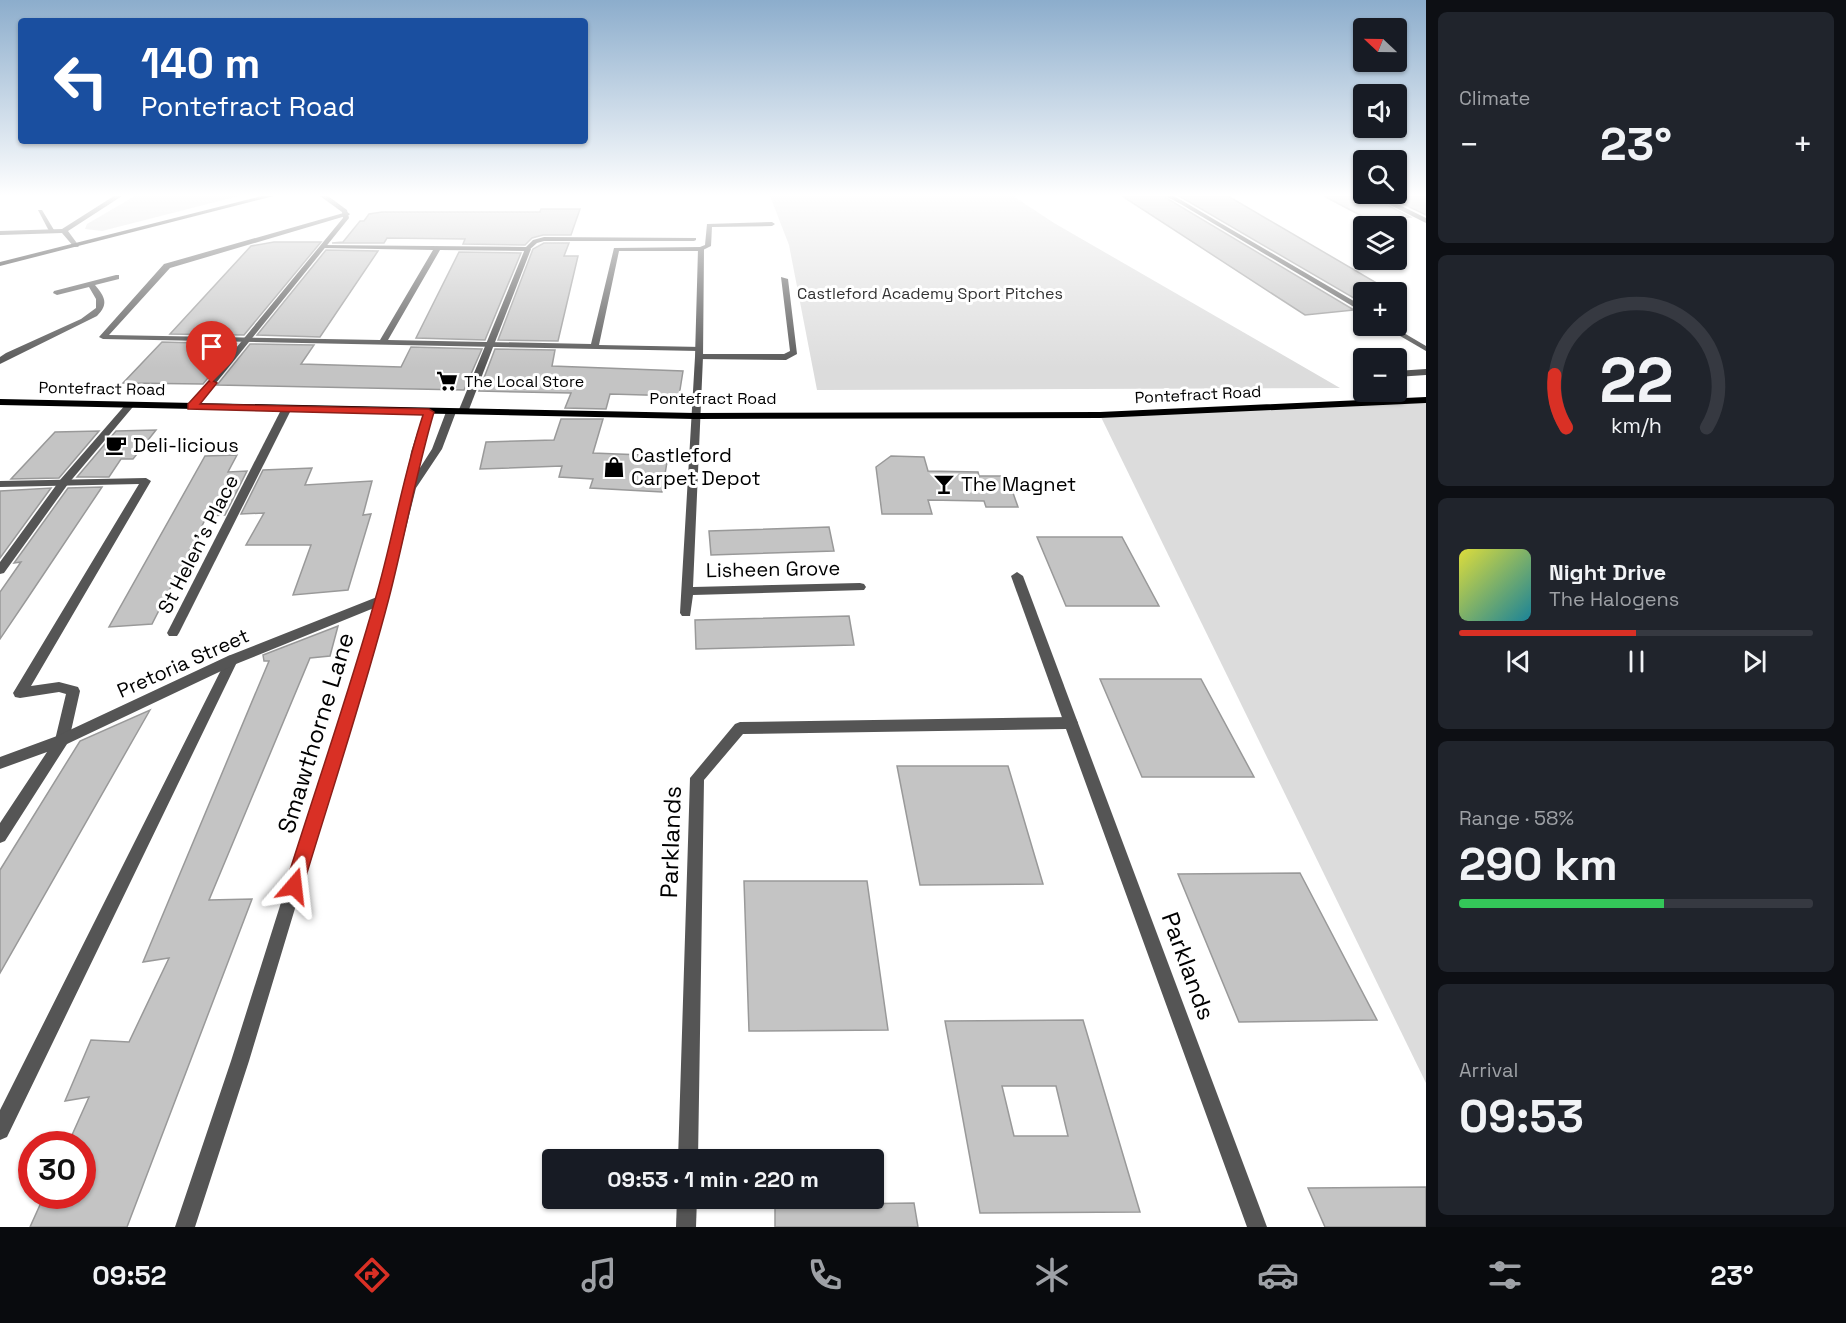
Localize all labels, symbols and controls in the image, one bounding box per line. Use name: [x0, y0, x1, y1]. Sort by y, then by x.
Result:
north arrow: [1353, 18, 1407, 72]
map controls: [1353, 18, 1407, 402]
text: 140 m: [141, 37, 260, 90]
icon: left: [42, 42, 120, 120]
button: sound: [1353, 84, 1407, 138]
text: Climate: [1459, 85, 1530, 111]
text: Pontefract Road: [141, 89, 355, 124]
text: 23°: [1600, 116, 1672, 173]
text: −: [1459, 124, 1479, 166]
text: +: [1793, 124, 1813, 166]
button: search: [1353, 150, 1407, 204]
button: layers: [1353, 216, 1407, 270]
button: +: [1353, 282, 1407, 336]
park label: Castleford Academy Sport Pitches: [797, 283, 1063, 304]
pin: [186, 321, 237, 383]
icon: arrive: [195, 330, 228, 363]
text: 22: [1599, 341, 1673, 420]
button: −: [1353, 348, 1407, 402]
supermarket icon: The Local Store: [435, 369, 459, 393]
place label: The Local Store: [464, 371, 584, 392]
street label: Pontefract Road: [38, 377, 166, 400]
street label: Pontefract Road: [1134, 381, 1262, 408]
street label: Pontefract Road: [650, 388, 776, 409]
text: km/h: [1610, 412, 1662, 439]
place label: Deli-licious: [133, 432, 239, 458]
cafe icon: Deli-licious: [104, 433, 128, 457]
place label: Castleford Carpet Depot: [631, 442, 761, 491]
shop icon: Castleford Carpet Depot: [602, 455, 626, 479]
street label: St Helen's Place: [152, 470, 244, 618]
place label: The Magnet: [961, 471, 1076, 497]
bar icon: The Magnet: [932, 472, 956, 496]
street label: Lisheen Grove: [706, 555, 840, 583]
text: Night Drive: [1549, 558, 1666, 586]
text: The Halogens: [1549, 586, 1679, 612]
street label: Pretoria Street: [113, 622, 253, 704]
street label: Smawthorne Lane: [270, 629, 361, 837]
icon: previous: [1502, 645, 1535, 678]
icon: pause: [1620, 645, 1653, 678]
icon: next: [1738, 645, 1771, 678]
street label: Parklands: [653, 785, 688, 899]
text: Range · 58%: [1459, 805, 1574, 831]
text: 290 km: [1459, 836, 1618, 893]
position arrow: [262, 854, 326, 918]
street label: Parklands: [1155, 908, 1222, 1024]
text: Arrival: [1459, 1057, 1518, 1083]
text: 09:53: [1459, 1088, 1584, 1145]
speed limit sign: 30: [18, 1131, 96, 1209]
text: 09:53 · 1 min · 220 m: [607, 1165, 819, 1193]
icon: directions: [351, 1254, 393, 1296]
icon: music: [578, 1254, 620, 1296]
icon: phone: [804, 1254, 846, 1296]
icon: climate: [1031, 1254, 1073, 1296]
icon: car: [1257, 1254, 1299, 1296]
icon: filters: [1484, 1254, 1526, 1296]
text: 09:52: [92, 1258, 167, 1293]
text: 23°: [1711, 1258, 1754, 1293]

